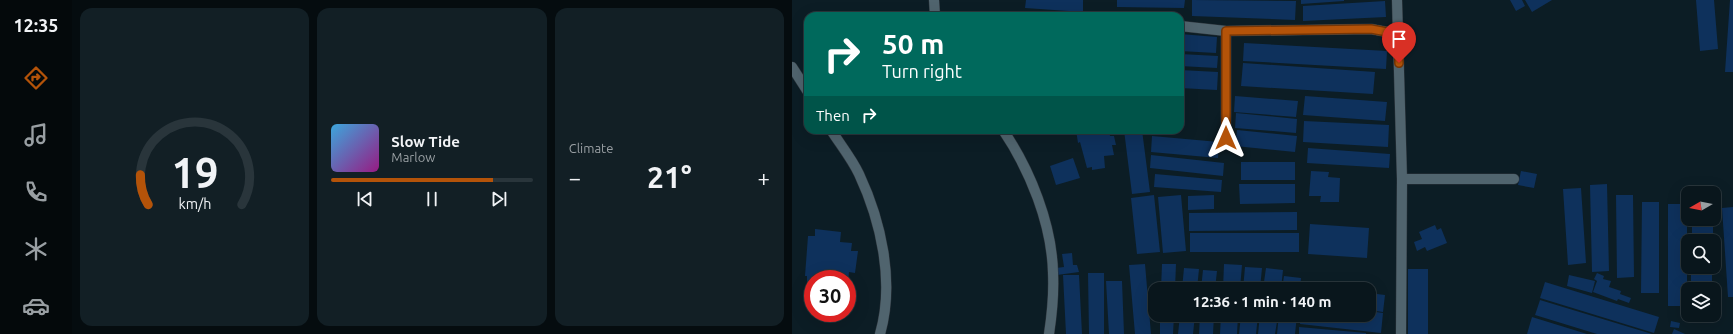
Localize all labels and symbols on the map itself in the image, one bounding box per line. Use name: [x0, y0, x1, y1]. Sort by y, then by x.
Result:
pin: [1382, 22, 1416, 63]
position arrow: [1205, 117, 1247, 159]
north arrow: [1681, 186, 1721, 226]
speed limit sign: 30: [804, 270, 856, 322]

